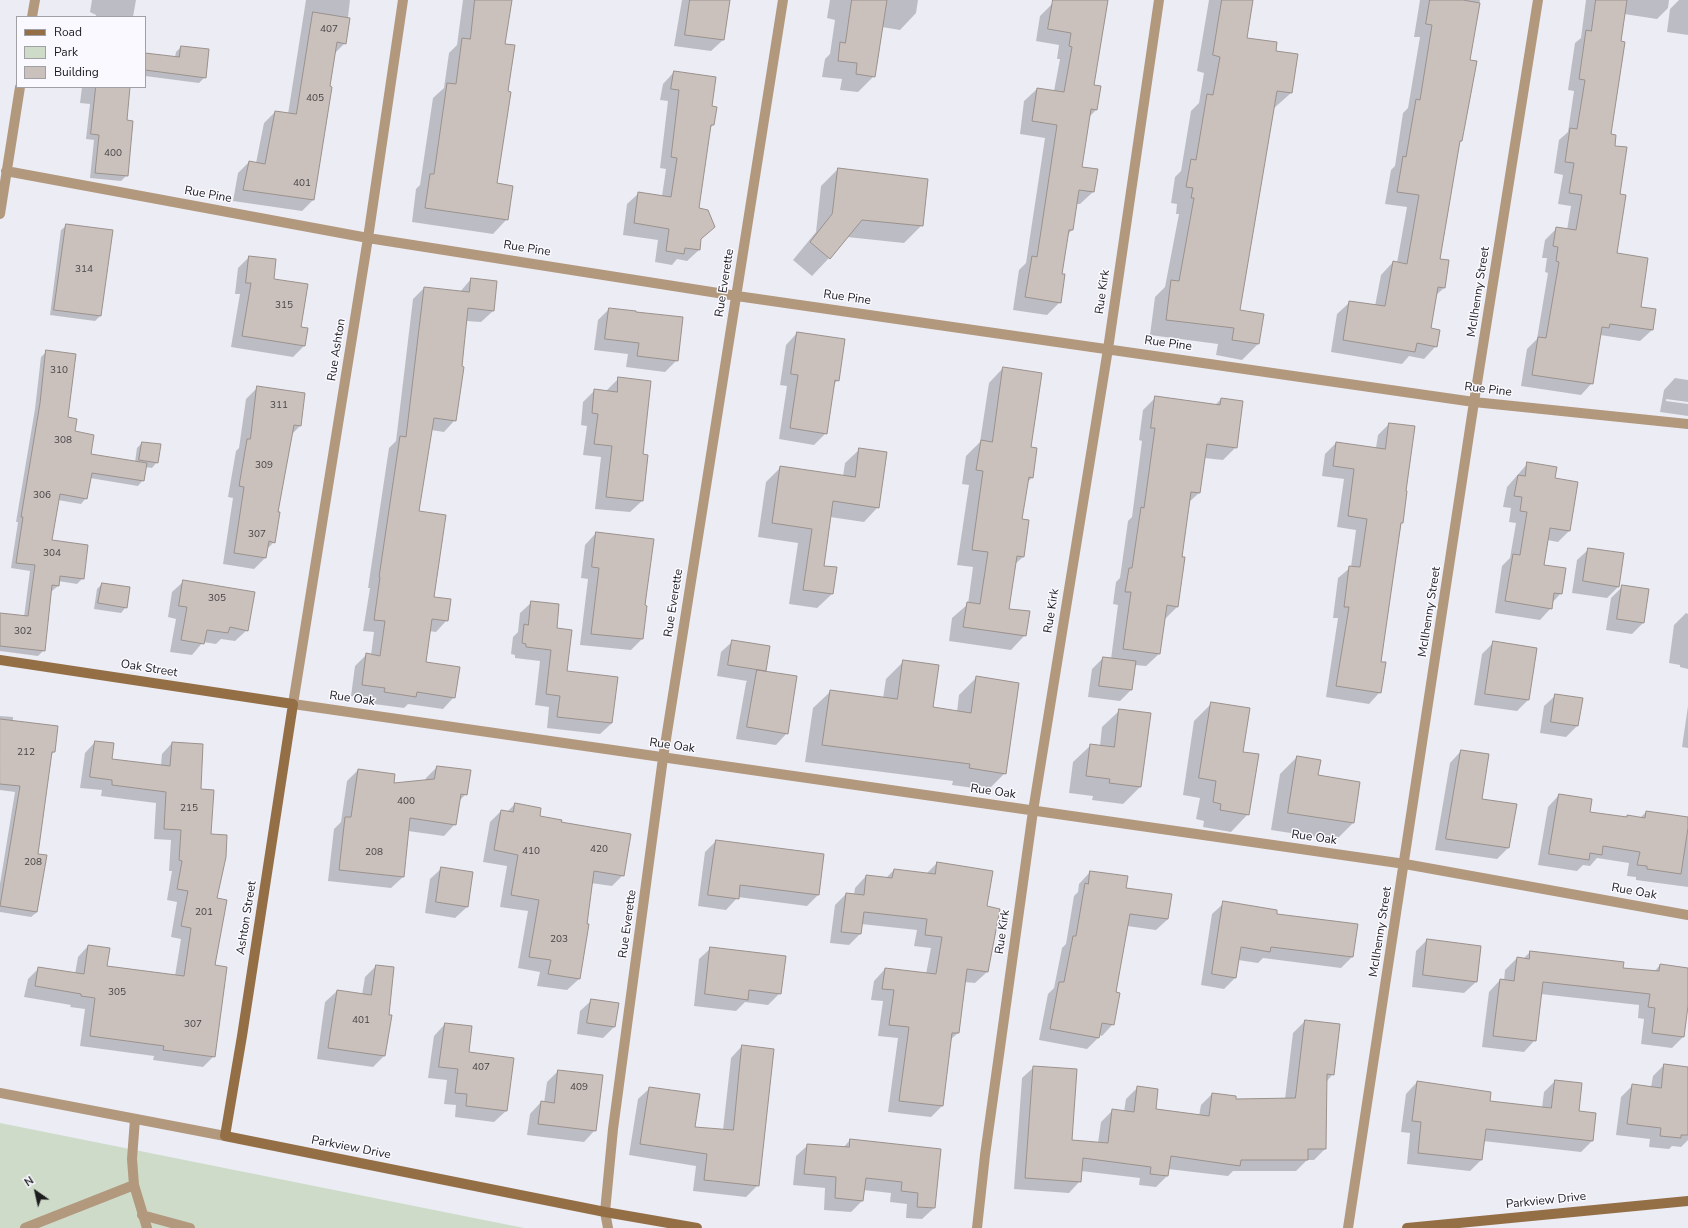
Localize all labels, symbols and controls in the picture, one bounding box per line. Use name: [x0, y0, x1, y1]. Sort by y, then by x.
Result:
legend: [16, 16, 146, 88]
text: Road: [54, 24, 82, 40]
house number: 407: [320, 24, 338, 36]
text: Park: [54, 44, 78, 60]
text: Building: [54, 64, 99, 80]
house number: 405: [306, 93, 324, 105]
house number: 400: [104, 148, 122, 160]
house number: 401: [293, 178, 311, 190]
street label: Rue Pine: [183, 184, 233, 206]
street label: Rue Pine: [502, 238, 552, 260]
street label: McIlhenny Street: [1465, 246, 1493, 338]
street label: Rue Everette: [713, 248, 737, 318]
house number: 314: [75, 264, 93, 276]
street label: Rue Kirk: [1093, 269, 1113, 315]
street label: Rue Pine: [822, 288, 872, 308]
house number: 315: [275, 300, 293, 312]
street label: Rue Ashton: [325, 318, 349, 382]
street label: Rue Pine: [1143, 334, 1193, 354]
house number: 310: [50, 365, 68, 377]
street label: Rue Pine: [1463, 380, 1513, 400]
house number: 311: [270, 400, 288, 412]
house number: 308: [54, 435, 72, 447]
house number: 309: [255, 460, 273, 472]
house number: 306: [33, 490, 51, 502]
house number: 307: [248, 529, 266, 541]
house number: 304: [43, 548, 61, 560]
street label: McIlhenny Street: [1416, 566, 1444, 658]
street label: Rue Everette: [662, 568, 686, 638]
street label: Rue Kirk: [1041, 588, 1063, 634]
house number: 305: [208, 593, 226, 605]
house number: 302: [14, 626, 32, 638]
street label: Oak Street: [120, 657, 178, 681]
street label: Rue Oak: [328, 689, 376, 709]
street label: Rue Oak: [648, 736, 696, 756]
house number: 212: [17, 747, 35, 759]
street label: Rue Oak: [969, 782, 1017, 802]
house number: 400: [397, 796, 415, 808]
house number: 215: [180, 803, 198, 815]
street label: Rue Oak: [1290, 828, 1338, 848]
house number: 420: [590, 844, 608, 856]
house number: 410: [522, 846, 540, 858]
house number: 208: [365, 847, 383, 859]
house number: 208: [24, 857, 42, 869]
street label: Ashton Street: [234, 880, 260, 956]
street label: Rue Oak: [1610, 881, 1658, 903]
street label: McIlhenny Street: [1367, 886, 1395, 978]
street label: Rue Everette: [616, 889, 640, 959]
house number: 201: [195, 907, 213, 919]
street label: Rue Kirk: [993, 909, 1013, 955]
house number: 203: [550, 934, 568, 946]
house number: 305: [108, 987, 126, 999]
house number: 401: [352, 1015, 370, 1027]
house number: 307: [184, 1019, 202, 1031]
house number: 407: [472, 1062, 490, 1074]
house number: 409: [570, 1082, 588, 1094]
street label: Parkview Drive: [310, 1133, 392, 1163]
north arrow: [16, 1172, 56, 1212]
text: N: [21, 1173, 37, 1190]
street label: Parkview Drive: [1505, 1190, 1587, 1212]

